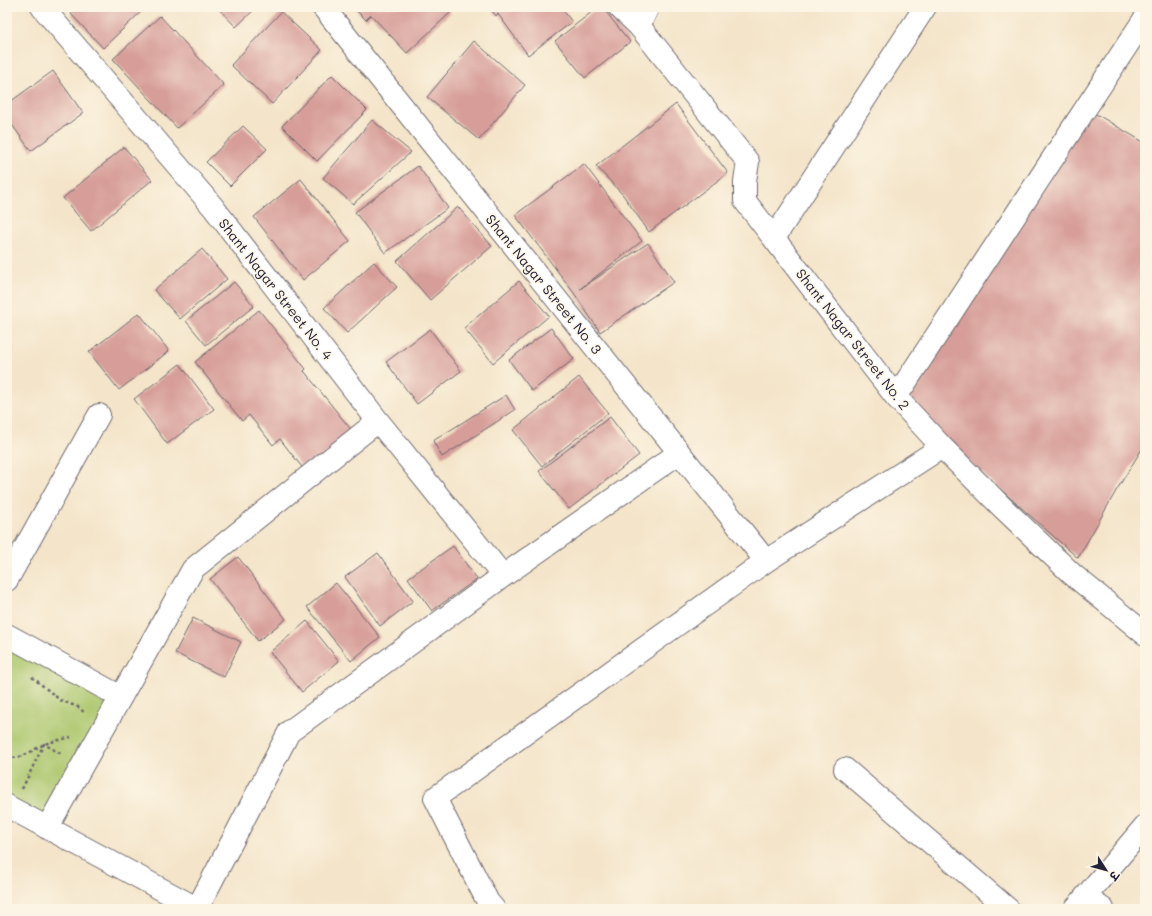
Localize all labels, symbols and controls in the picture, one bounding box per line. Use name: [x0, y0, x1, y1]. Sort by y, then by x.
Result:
street label: Shant Nagar Street No. 3: [482, 210, 606, 358]
street label: Shant Nagar Street No. 4: [215, 214, 338, 364]
street label: Shant Nagar Street No. 2: [792, 264, 914, 414]
north arrow: [1086, 850, 1126, 890]
text: उ: [1105, 868, 1123, 885]

